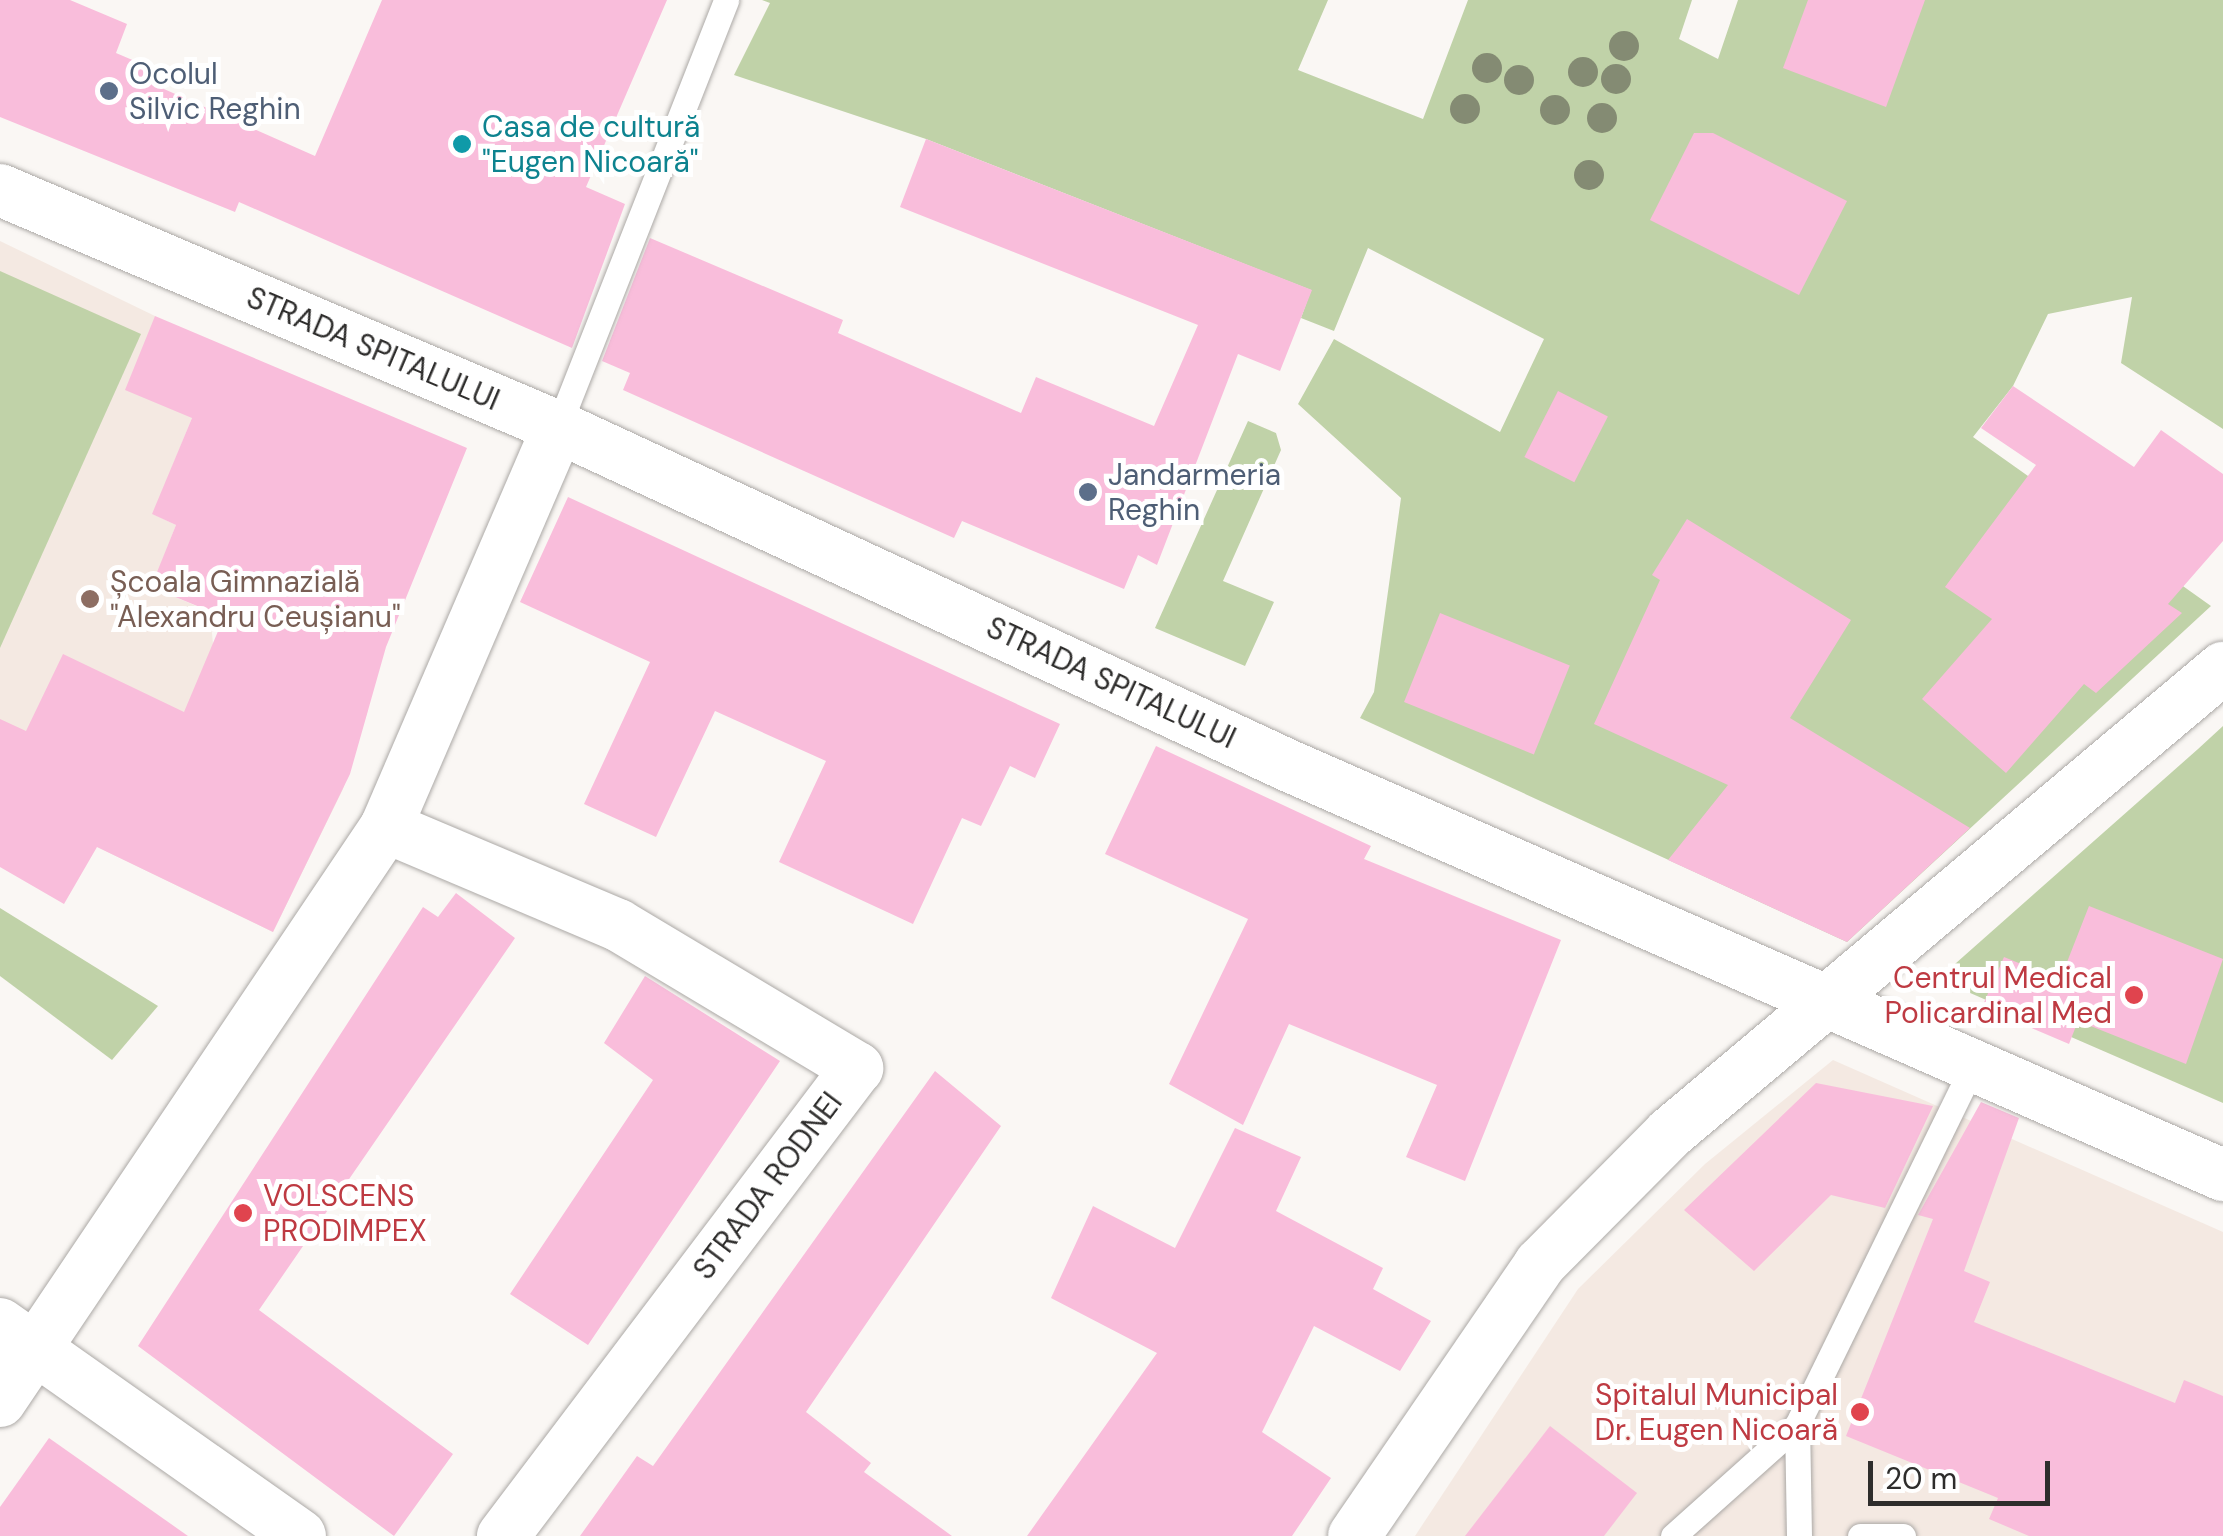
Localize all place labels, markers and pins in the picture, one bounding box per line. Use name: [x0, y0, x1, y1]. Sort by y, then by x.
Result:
place label: Ocolul Silvic Reghin: [129, 56, 301, 126]
marker: Ocolul Silvic Reghin: [98, 80, 120, 102]
place label: Casa de cultură "Eugen Nicoară": [482, 109, 700, 180]
marker: Casa de cultură "Eugen Nicoară": [451, 133, 473, 155]
place label: Jandarmeria Reghin: [1108, 457, 1281, 528]
marker: Jandarmeria Reghin: [1077, 481, 1099, 503]
place label: Școala Gimnazială "Alexandru Ceușianu": [110, 564, 401, 634]
marker: Școala Gimnazială "Alexandru Ceușianu": [79, 588, 101, 610]
place label: Centrul Medical Policardinal Med: [1884, 960, 2112, 1030]
marker: Centrul Medical Policardinal Med: [2121, 982, 2147, 1008]
place label: VOLSCENS PRODIMPEX: [263, 1178, 427, 1248]
marker: VOLSCENS PRODIMPEX: [232, 1202, 254, 1224]
place label: Spitalul Municipal Dr. Eugen Nicoară: [1594, 1377, 1838, 1448]
marker: Spitalul Municipal Dr. Eugen Nicoară: [1847, 1399, 1873, 1425]

